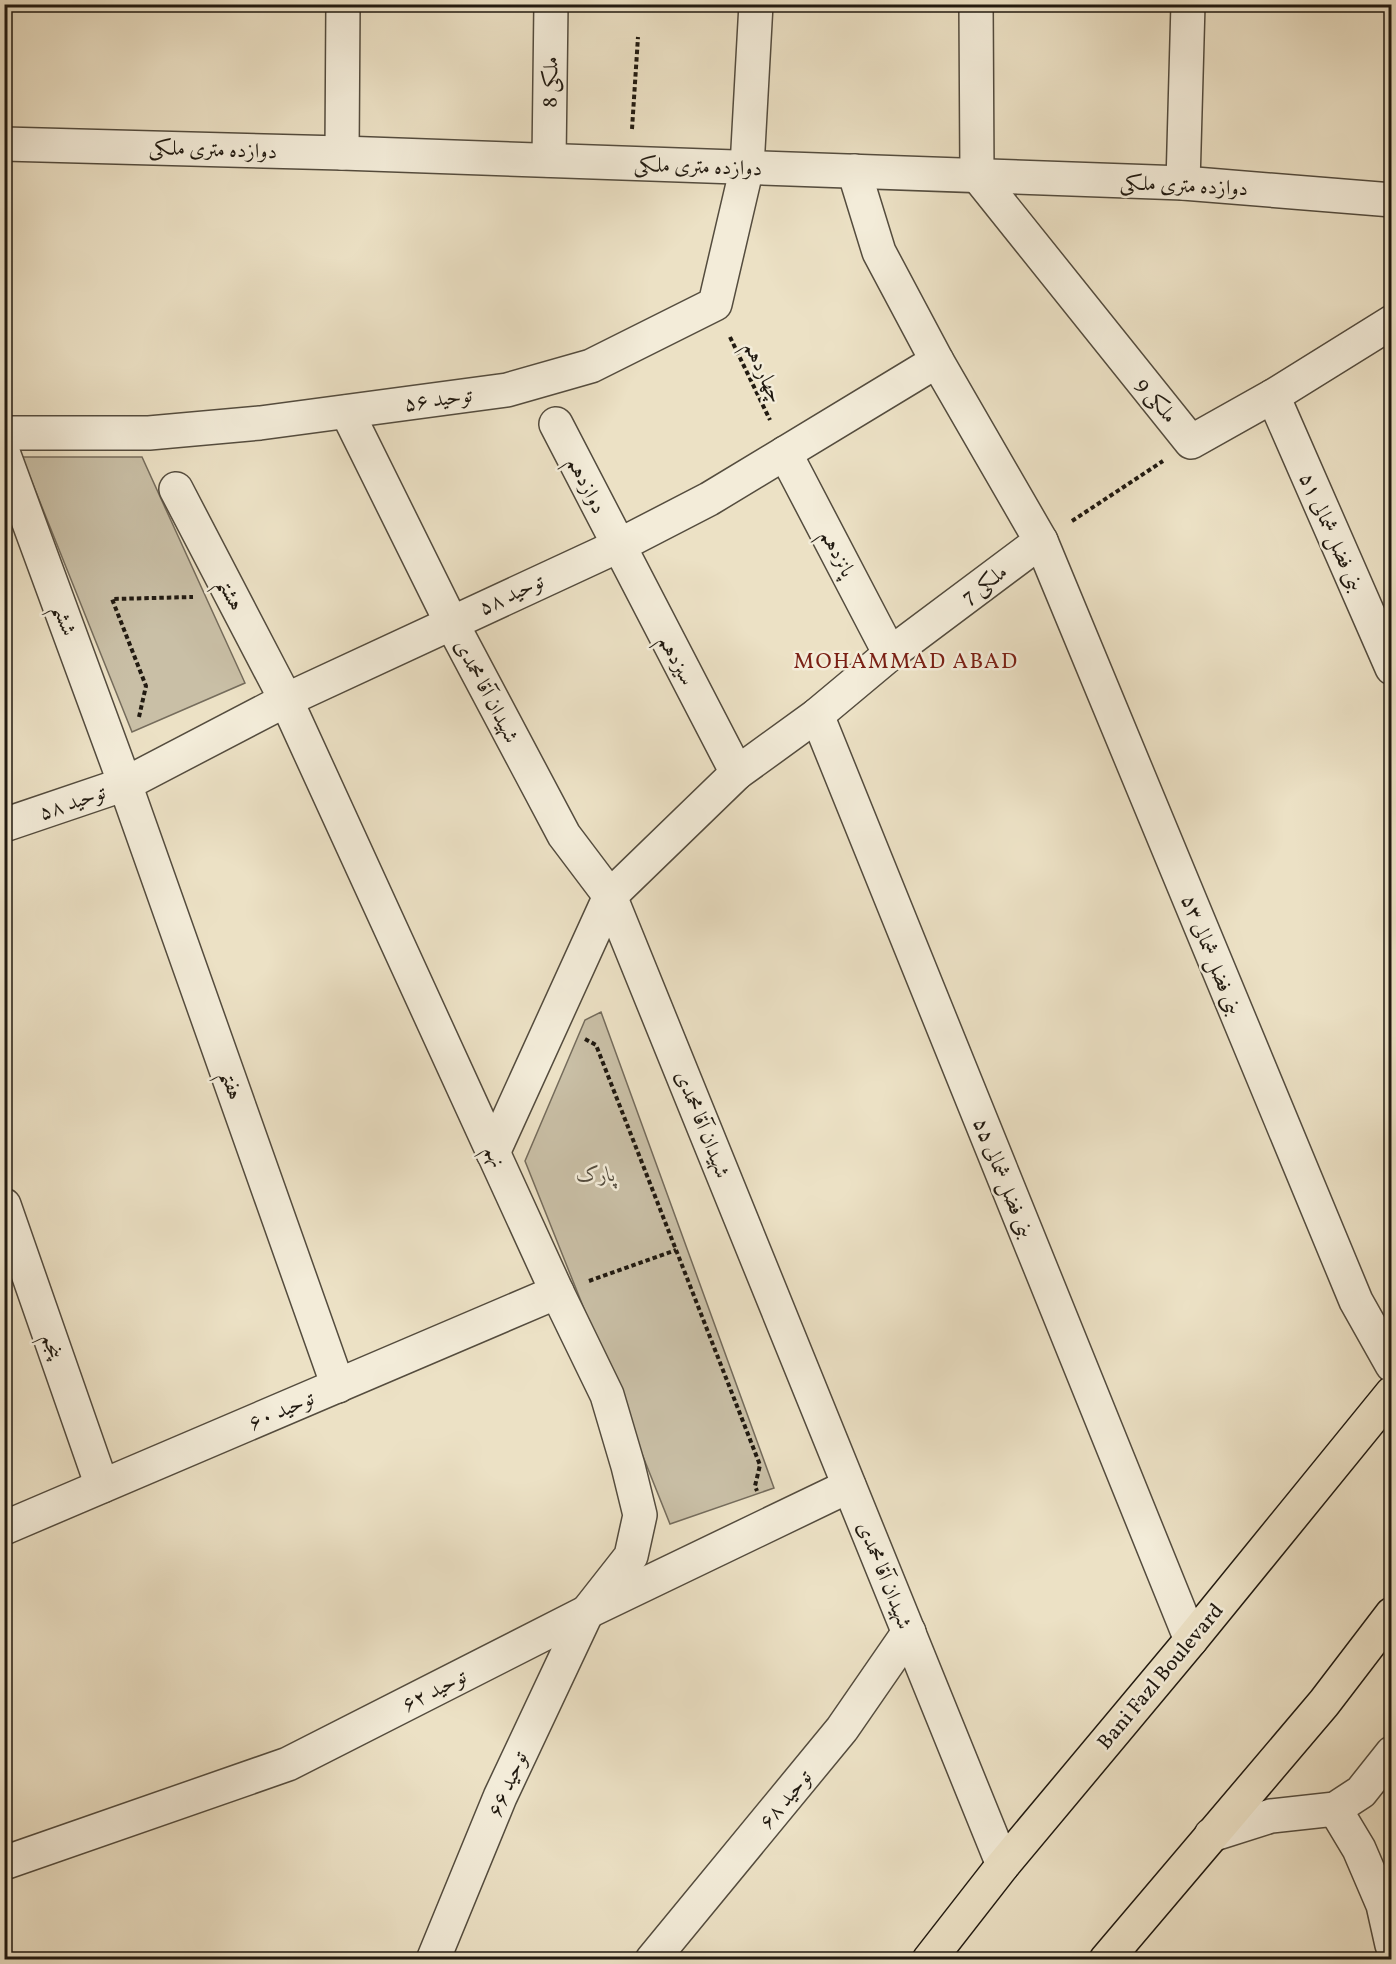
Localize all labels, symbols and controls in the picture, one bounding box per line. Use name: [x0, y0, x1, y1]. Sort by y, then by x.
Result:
street label: ملکی 8: [537, 56, 566, 108]
street label: دوازده متری ملکی: [148, 134, 278, 167]
street label: دوازده متری ملکی: [633, 151, 763, 184]
street label: دوازده متری ملکی: [1119, 169, 1249, 204]
street label: چهاردهم: [732, 337, 790, 410]
street label: ملکی 9: [1128, 372, 1183, 430]
street label: توحید ۵۶: [402, 381, 475, 420]
street label: دوازدهم: [555, 452, 612, 521]
street label: بنی فضل شمالی ۵۱: [1291, 468, 1370, 597]
street label: پانزدهم: [809, 525, 862, 585]
street label: ملکی 7: [956, 558, 1014, 612]
street label: توحید ۵۸: [474, 567, 550, 623]
street label: هشتم: [205, 573, 250, 619]
street label: ششم: [40, 601, 83, 642]
street label: سیزدهم: [647, 630, 701, 693]
street label: شهیدان آقا محمدی: [446, 635, 525, 749]
district label: MOHAMMAD ABAD: [793, 647, 1019, 678]
street label: توحید ۵۸: [35, 778, 111, 828]
street label: بنی فضل شمالی ۵۳: [1173, 891, 1248, 1020]
street label: شهیدان آقا محمدی: [667, 1066, 736, 1183]
street label: هفتم: [207, 1067, 249, 1106]
street label: بنی فضل شمالی ۵۵: [965, 1114, 1040, 1243]
street label: نهم: [472, 1140, 511, 1174]
park label: پارک: [576, 1161, 618, 1190]
street label: پنجم: [30, 1330, 70, 1366]
street label: توحید ۶۰: [244, 1384, 320, 1438]
street label: شهیدان آقا محمدی: [849, 1517, 918, 1634]
street label: Bani Fazl Boulevard: [1091, 1598, 1231, 1756]
street label: توحید ۶۲: [397, 1662, 473, 1720]
street label: توحید ۶۶: [481, 1746, 536, 1822]
street label: توحید ۶۸: [753, 1764, 820, 1836]

